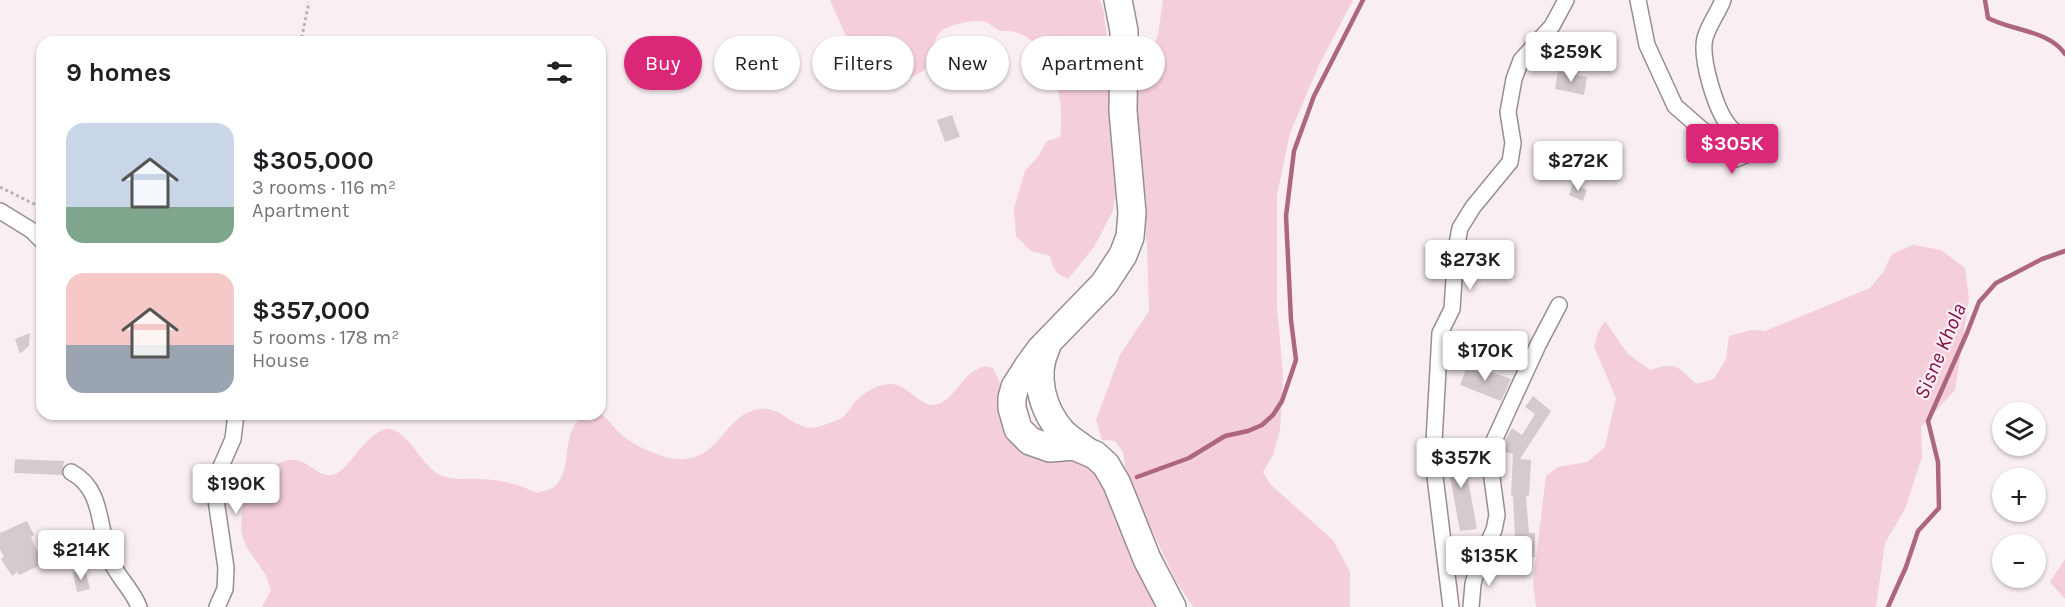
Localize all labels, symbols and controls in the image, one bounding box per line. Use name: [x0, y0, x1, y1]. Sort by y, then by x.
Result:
pin: $259K: [1529, 32, 1613, 83]
chip: Buy: [624, 36, 702, 90]
chip: Rent: [714, 36, 800, 90]
chip: Filters: [812, 36, 914, 90]
chip: New: [926, 36, 1009, 90]
chip: Apartment: [1021, 36, 1165, 90]
text: $259K: [1540, 40, 1602, 63]
icon: filters: [543, 56, 576, 89]
text: 9 homes: [66, 57, 172, 88]
pin: $305K: [1690, 124, 1774, 175]
text: $305K: [1700, 132, 1764, 155]
pin: $272K: [1536, 141, 1620, 192]
text: $305,000: [252, 145, 374, 176]
icon: home: [114, 147, 186, 219]
text: $272K: [1547, 149, 1609, 172]
text: 3 rooms · 116 m²: [252, 176, 396, 199]
text: Apartment: [252, 199, 350, 222]
pin: $273K: [1428, 240, 1512, 291]
text: $273K: [1439, 248, 1501, 271]
text: $357,000: [252, 295, 370, 326]
icon: home: [114, 297, 186, 369]
water label: Sisne Khola: [1909, 299, 1971, 403]
text: 5 rooms · 178 m²: [252, 326, 399, 349]
pin: $170K: [1443, 331, 1527, 382]
text: $170K: [1457, 339, 1513, 362]
text: House: [252, 349, 309, 372]
map controls: [1992, 402, 2046, 588]
button: layers: [1992, 402, 2046, 456]
pin: $357K: [1419, 438, 1503, 489]
text: $357K: [1431, 446, 1491, 469]
pin: $190K: [194, 464, 278, 515]
button: +: [1992, 468, 2046, 522]
text: $190K: [207, 472, 265, 495]
pin: $214K: [39, 530, 123, 581]
button: −: [1992, 534, 2046, 588]
pin: $135K: [1447, 536, 1531, 587]
text: $214K: [52, 538, 110, 561]
text: $135K: [1460, 544, 1518, 567]

